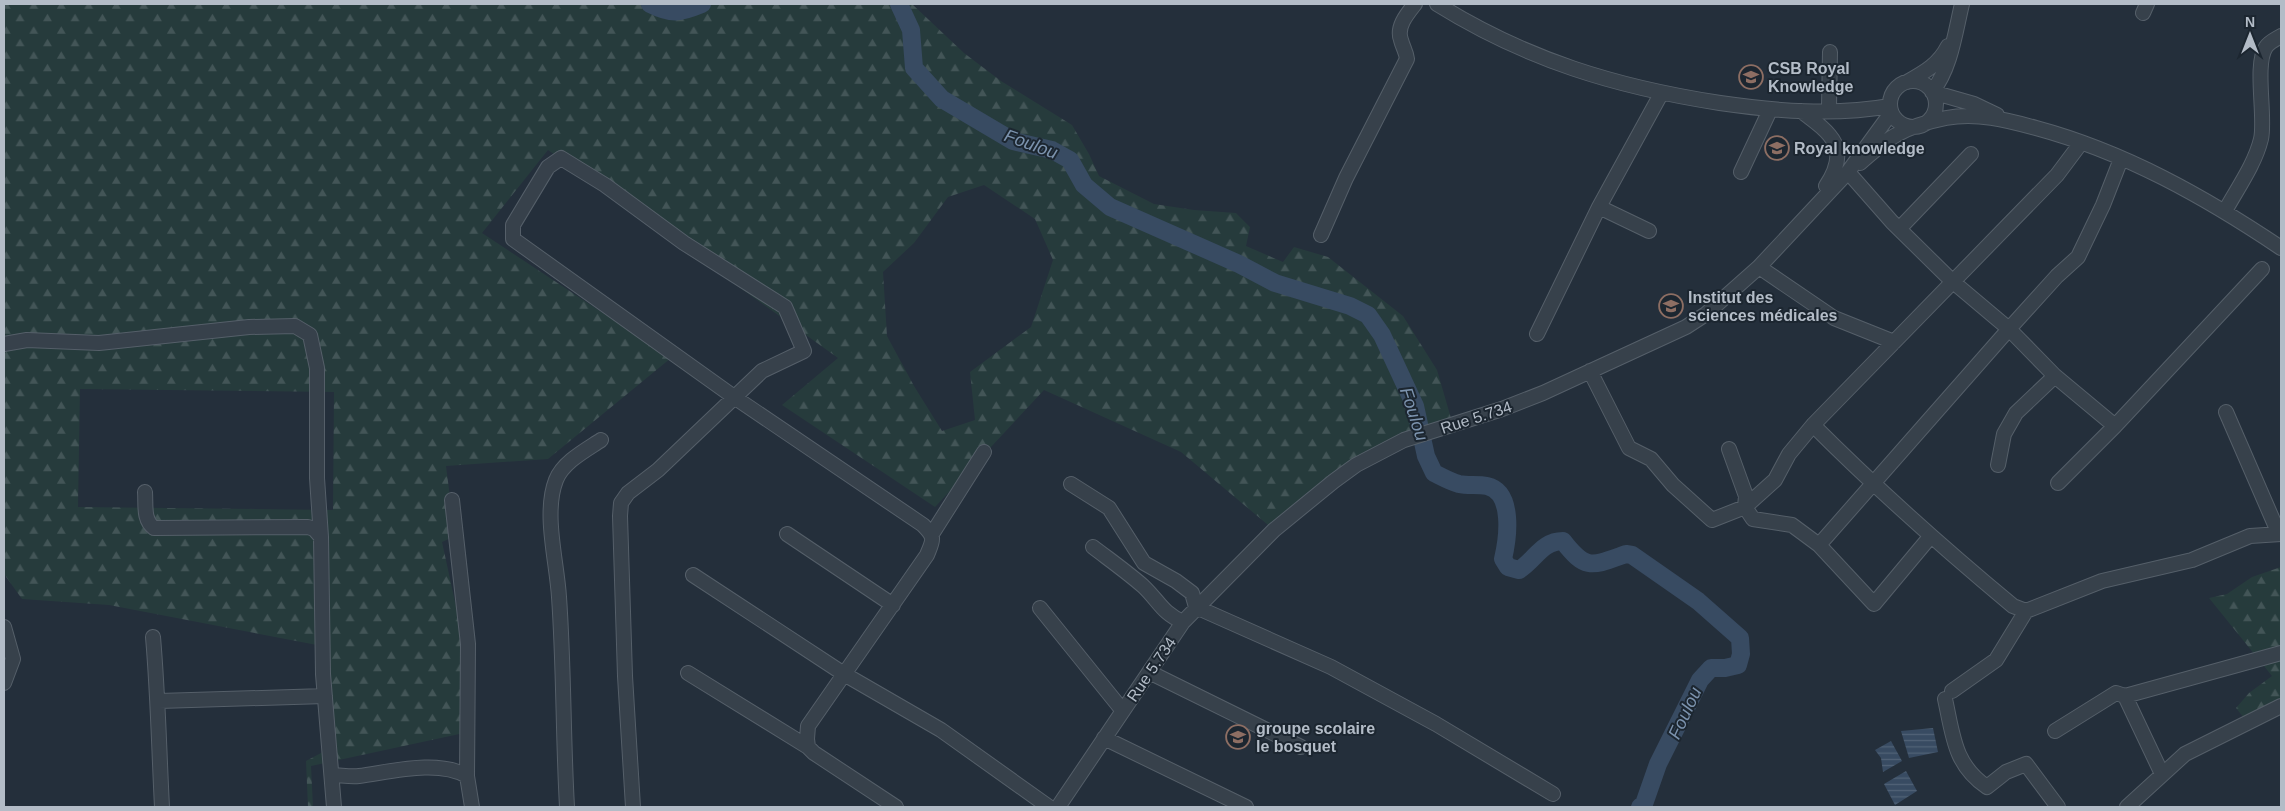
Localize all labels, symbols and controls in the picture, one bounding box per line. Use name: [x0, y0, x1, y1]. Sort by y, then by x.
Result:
north arrow: [2225, 10, 2275, 60]
text: N: [2245, 14, 2255, 30]
place label: CSB Royal Knowledge: [1768, 60, 1853, 95]
school or university icon: CSB Royal Knowledge: [1738, 64, 1764, 90]
water label: Foulou: [1002, 125, 1060, 163]
school or university icon: Royal knowledge: [1764, 135, 1790, 161]
place label: Royal knowledge: [1794, 140, 1925, 157]
place label: Institut des sciences médicales: [1688, 289, 1838, 324]
school or university icon: Institut des sciences médicales: [1658, 293, 1684, 319]
water label: Foulou: [1396, 385, 1432, 443]
street label: Rue 5.734: [1438, 398, 1514, 437]
street label: Rue 5.734: [1124, 634, 1179, 705]
water label: Foulou: [1664, 684, 1706, 742]
place label: groupe scolaire le bosquet: [1256, 720, 1375, 755]
school or university icon: groupe scolaire le bosquet: [1225, 724, 1251, 750]

